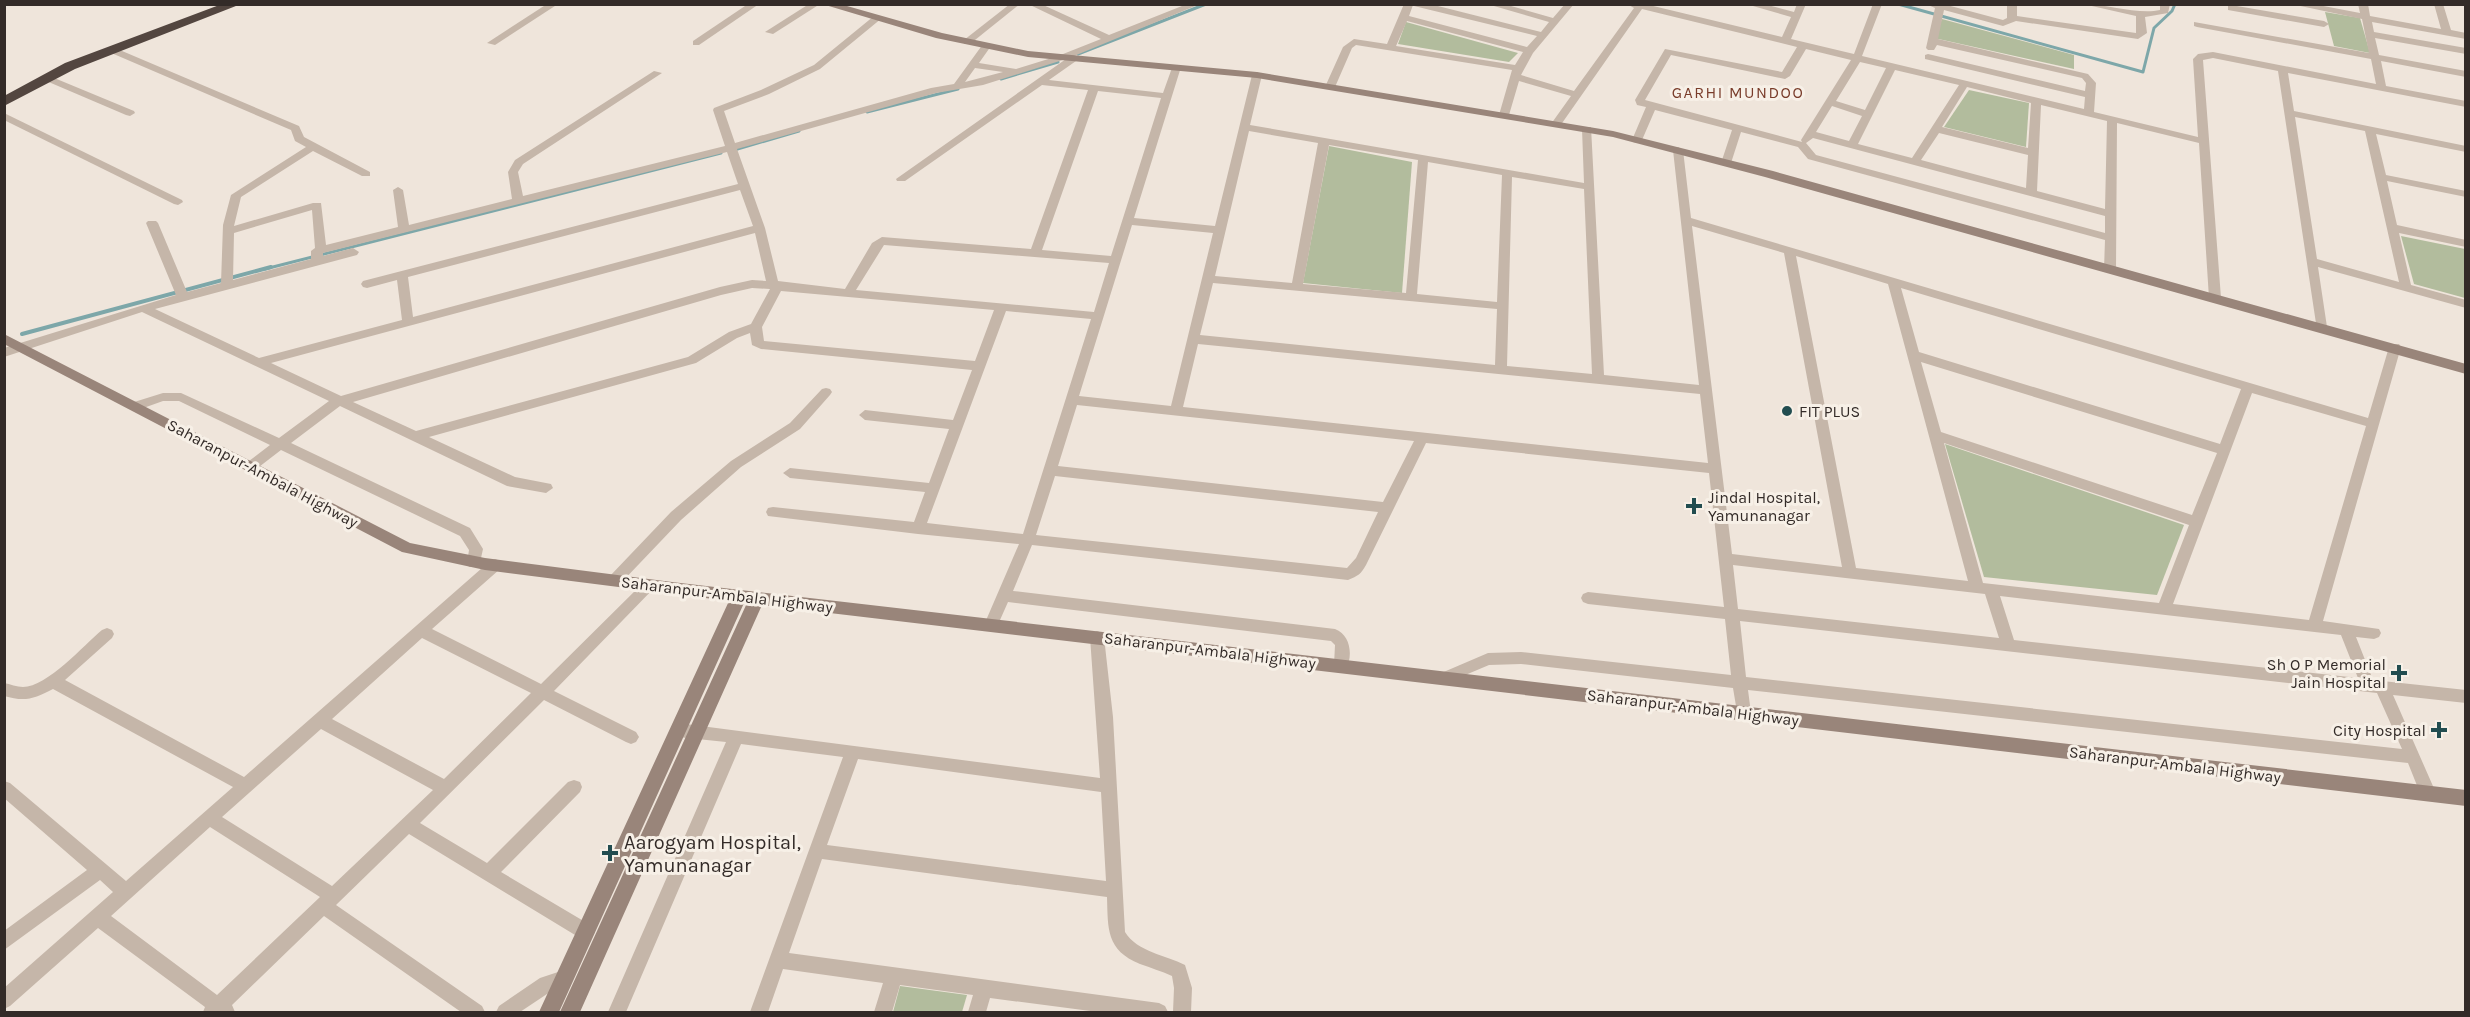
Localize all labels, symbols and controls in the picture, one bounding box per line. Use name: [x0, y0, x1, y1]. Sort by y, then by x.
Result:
district label: GARHI MUNDOO: [1672, 83, 1804, 102]
place label: FIT PLUS: [1799, 402, 1860, 421]
marker: FIT PLUS: [1780, 404, 1794, 418]
street label: Saharanpur-Ambala Highway: [164, 415, 362, 532]
place label: Jindal Hospital, Yamunanagar: [1708, 488, 1820, 525]
marker: Jindal Hospital, Yamunanagar: [1685, 497, 1703, 515]
street label: Saharanpur-Ambala Highway: [620, 572, 834, 617]
street label: Saharanpur-Ambala Highway: [1103, 628, 1317, 673]
place label: Sh O P Memorial Jain Hospital: [2267, 655, 2386, 692]
marker: Sh O P Memorial Jain Hospital: [2390, 664, 2408, 682]
street label: Saharanpur-Ambala Highway: [1586, 685, 1800, 730]
place label: City Hospital: [2333, 721, 2426, 740]
marker: City Hospital: [2430, 721, 2448, 739]
street label: Saharanpur-Ambala Highway: [2068, 742, 2282, 787]
place label: Aarogyam Hospital, Yamunanagar: [624, 831, 801, 877]
marker: Aarogyam Hospital, Yamunanagar: [601, 844, 619, 862]

